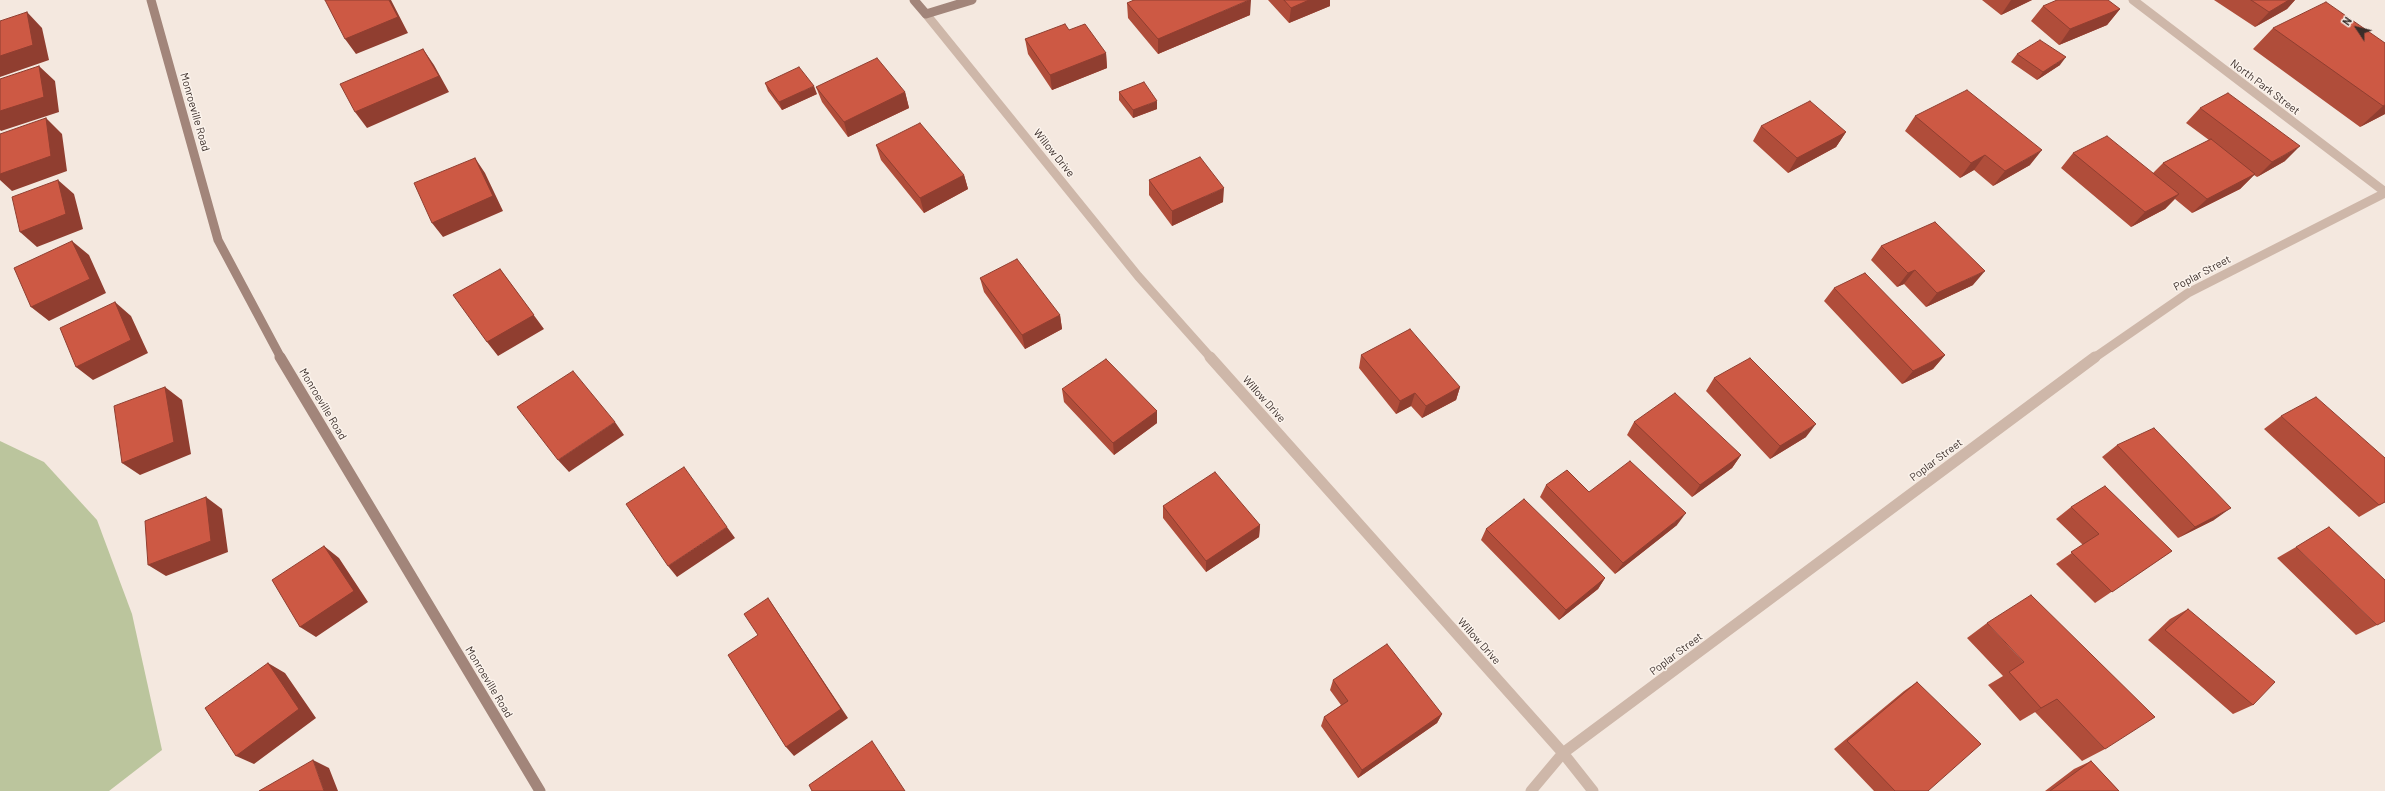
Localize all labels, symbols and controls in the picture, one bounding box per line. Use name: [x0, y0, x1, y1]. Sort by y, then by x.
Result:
north arrow: [2337, 8, 2377, 48]
text: N: [2339, 14, 2354, 28]
street label: North Park Street: [2228, 57, 2302, 117]
street label: Monroeville Road: [178, 71, 212, 153]
street label: Willow Drive: [1031, 126, 1077, 180]
street label: Poplar Street: [2171, 252, 2233, 294]
street label: Monroeville Road: [297, 366, 349, 442]
street label: Willow Drive: [1240, 373, 1288, 425]
street label: Poplar Street: [1907, 436, 1965, 484]
street label: Willow Drive: [1455, 615, 1503, 667]
street label: Poplar Street: [1647, 630, 1705, 678]
street label: Monroeville Road: [463, 644, 515, 720]

